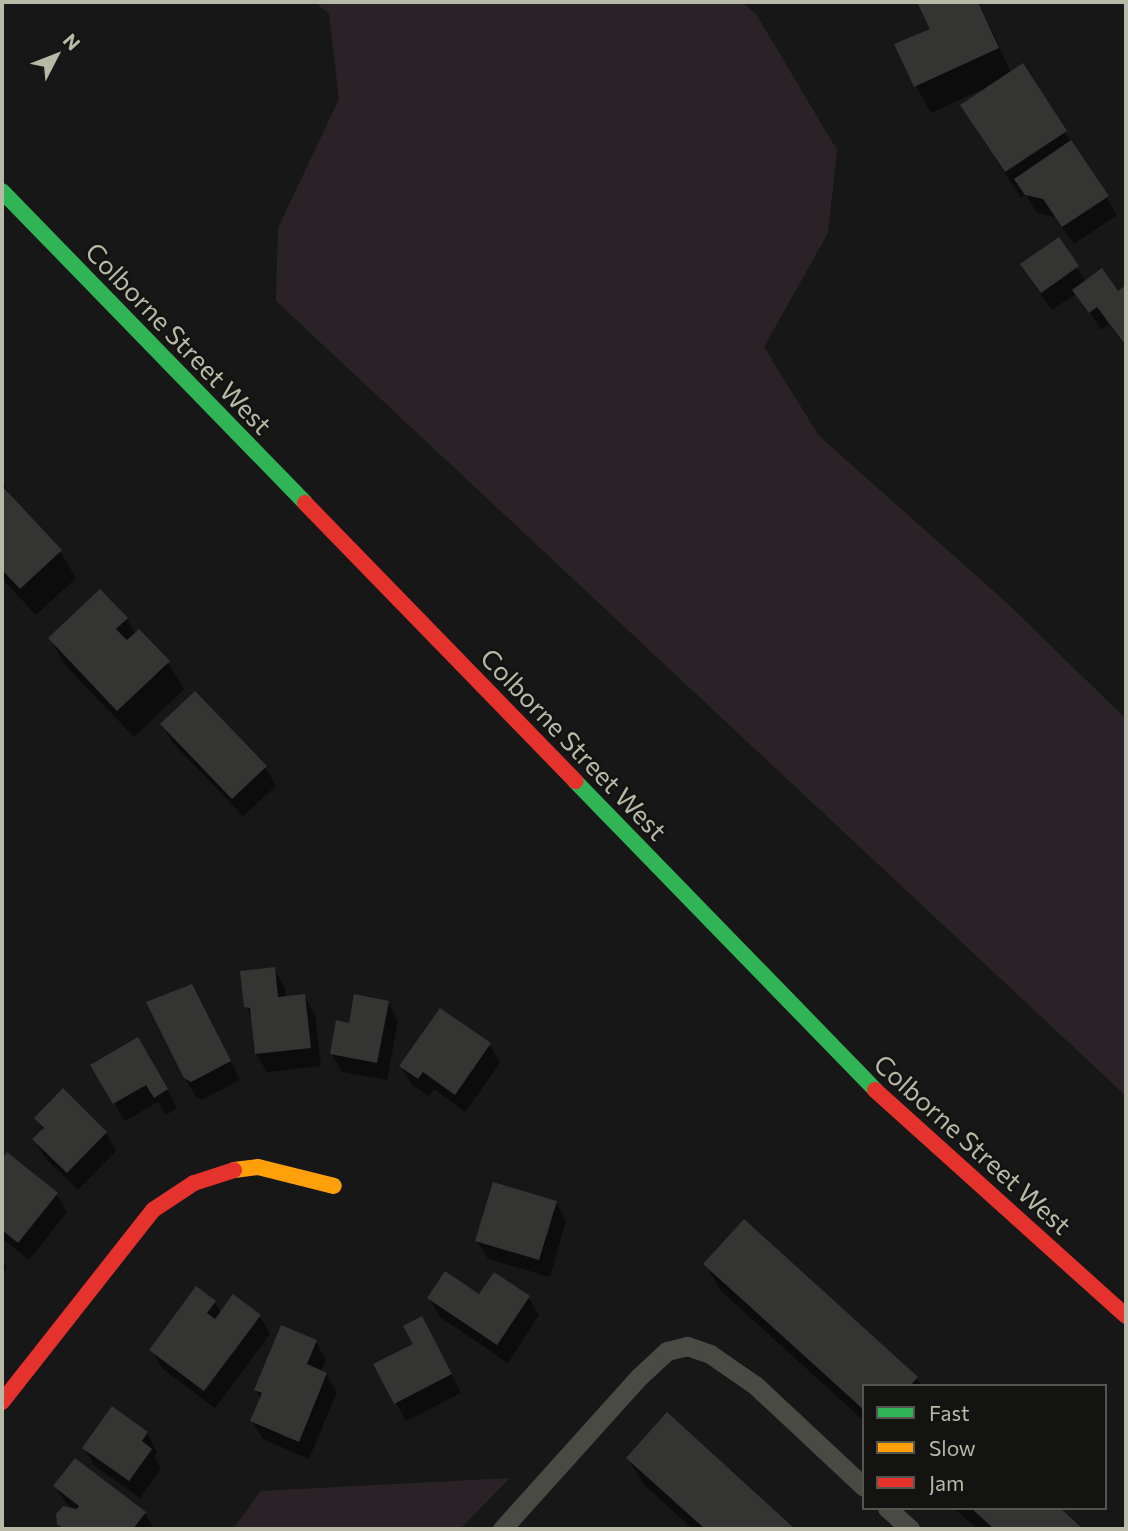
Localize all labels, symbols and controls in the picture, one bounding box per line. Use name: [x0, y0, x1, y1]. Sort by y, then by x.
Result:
north arrow: [21, 21, 91, 91]
text: N: [59, 29, 85, 55]
street label: Colborne Street West: [80, 236, 278, 440]
street label: Colborne Street West: [475, 642, 673, 846]
street label: Colborne Street West: [868, 1047, 1078, 1241]
legend: [862, 1384, 1107, 1510]
text: Fast: [929, 1400, 970, 1425]
text: Slow: [929, 1435, 976, 1460]
text: Jam: [929, 1470, 964, 1495]

